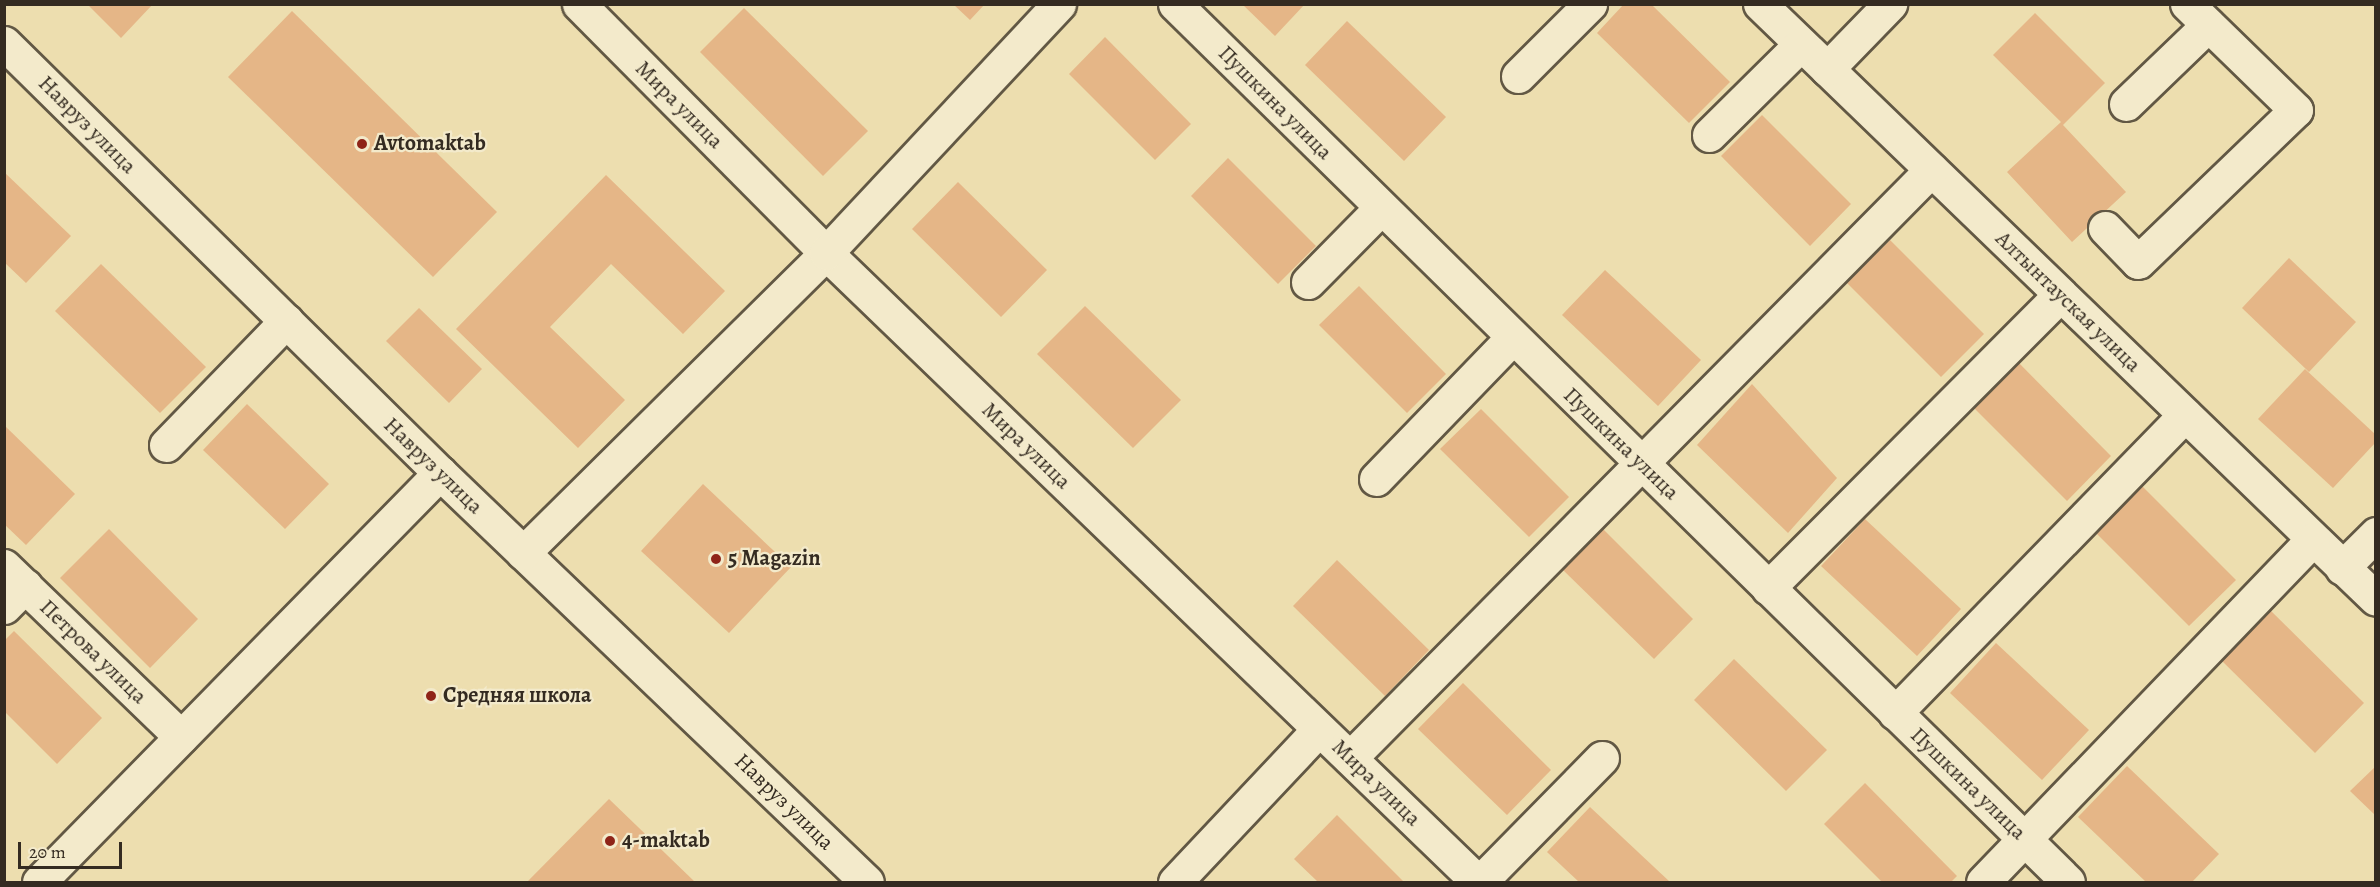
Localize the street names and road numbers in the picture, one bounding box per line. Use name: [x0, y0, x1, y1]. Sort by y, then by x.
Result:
street label: Пушкина улица: [1212, 40, 1338, 166]
street label: Мира улица: [630, 56, 728, 154]
street label: Навруз улица: [32, 70, 142, 180]
street label: Алтынтауская улица: [1990, 226, 2146, 378]
street label: Пушкина улица: [1558, 382, 1684, 506]
street label: Мира улица: [976, 397, 1076, 495]
street label: Навруз улица: [378, 412, 488, 520]
street label: Петрова улица: [34, 594, 152, 710]
street label: Пушкина улица: [1905, 722, 2031, 846]
street label: Мира улица: [1326, 734, 1426, 832]
street label: Навруз улица: [729, 748, 839, 856]

